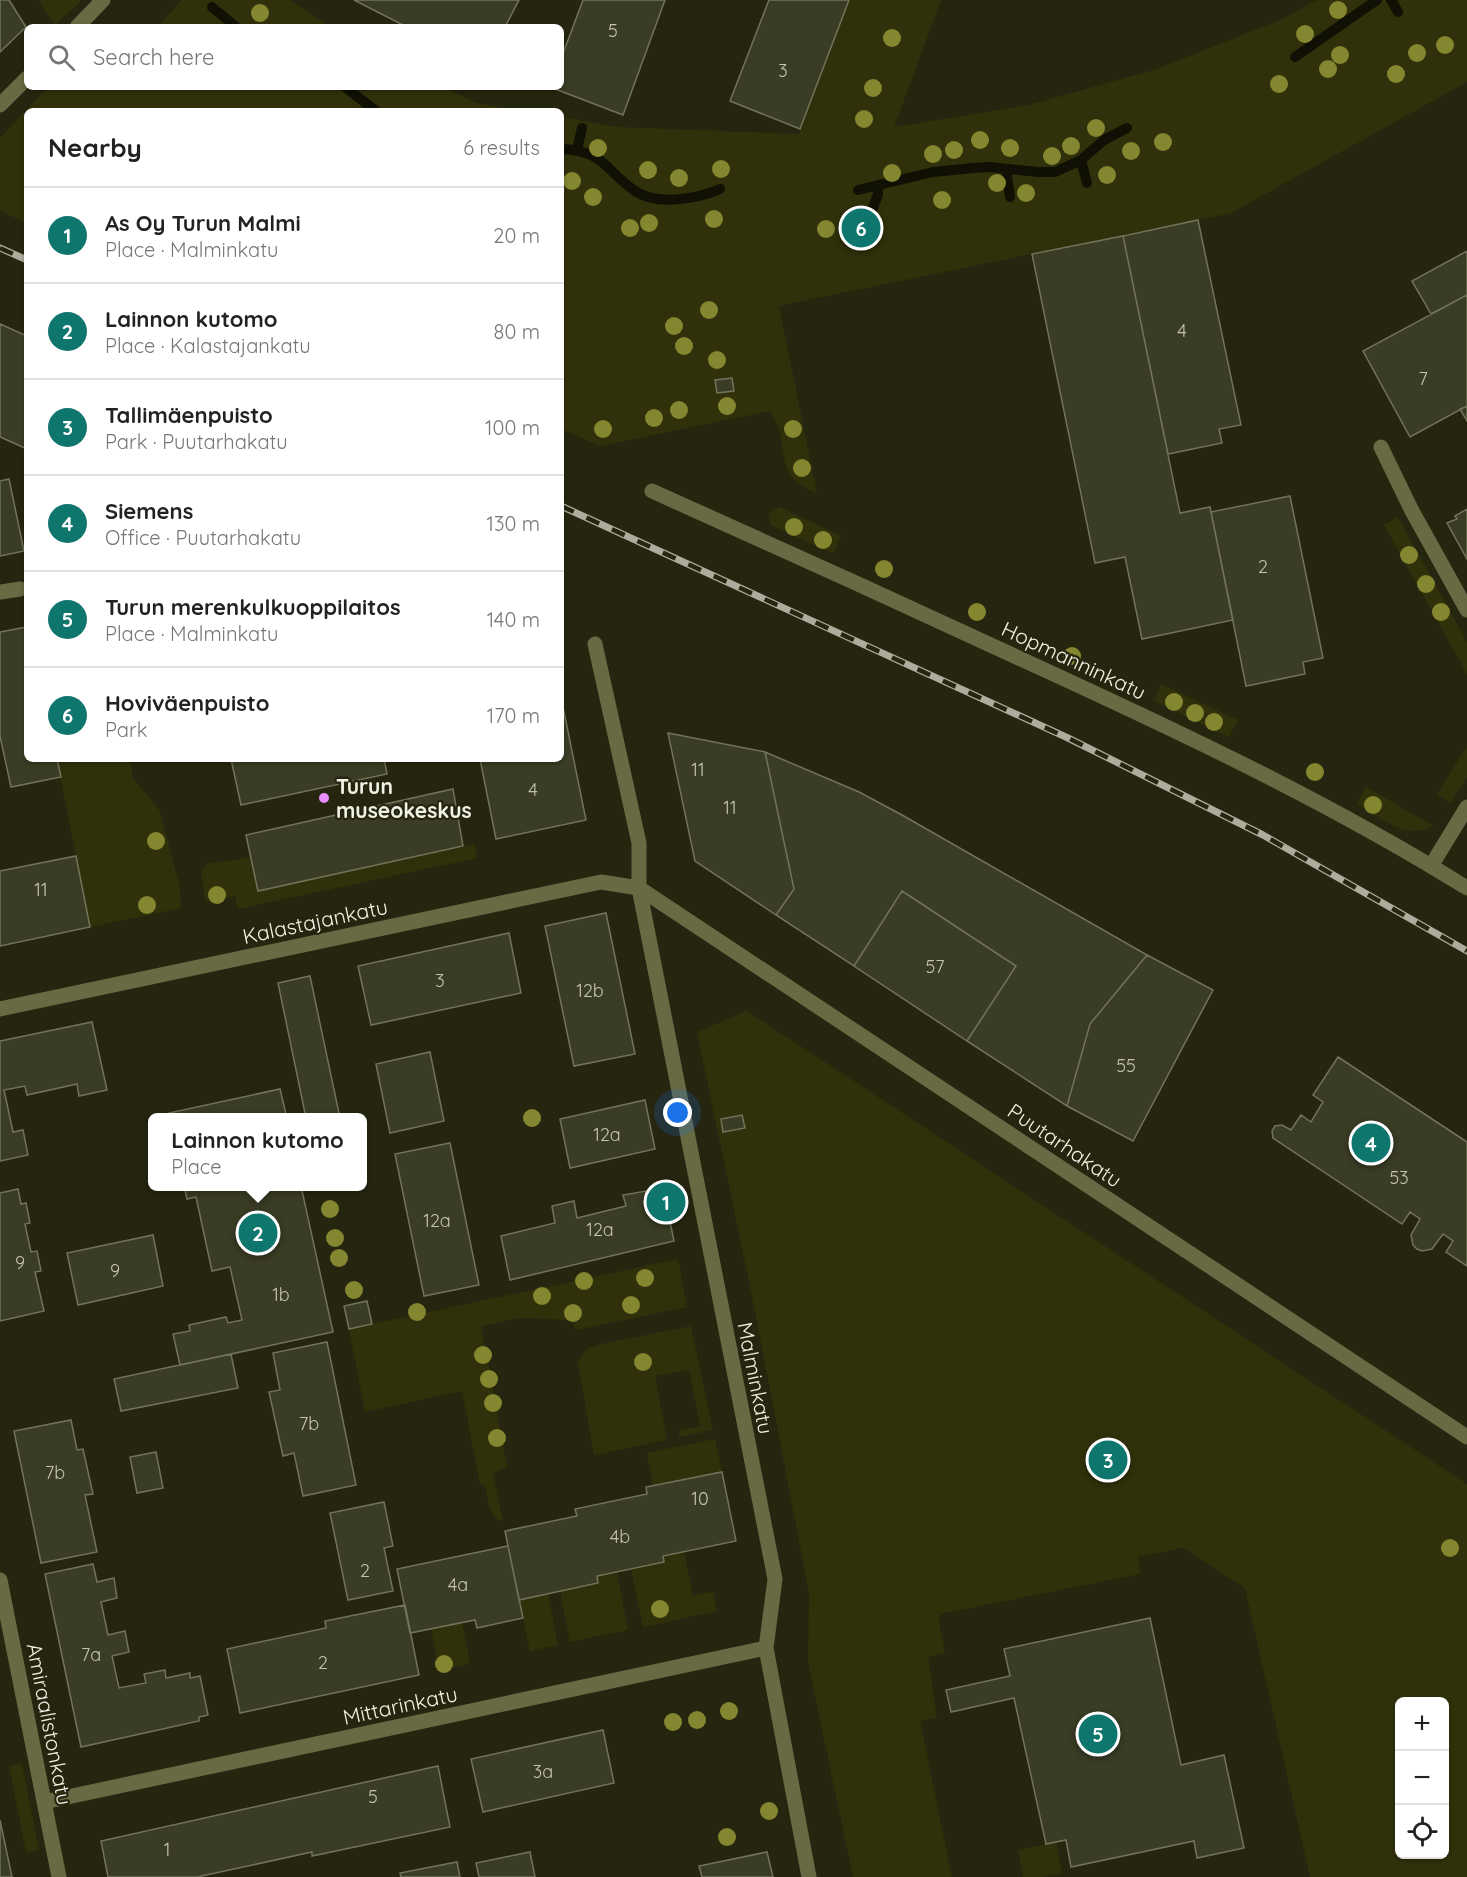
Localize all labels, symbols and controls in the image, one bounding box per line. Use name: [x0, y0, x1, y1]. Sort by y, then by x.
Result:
house number: 5: [608, 19, 618, 42]
search box: [24, 24, 564, 90]
icon: search: [45, 41, 78, 74]
text: Search here: [93, 43, 214, 71]
house number: 3: [778, 59, 788, 82]
text: Nearby: [48, 131, 142, 164]
text: 6 results: [463, 135, 540, 160]
pin: 6: [842, 206, 880, 250]
text: As Oy Turun Malmi: [105, 209, 301, 237]
text: 1: [64, 223, 71, 248]
text: 20 m: [493, 223, 540, 248]
text: Place · Malminkatu: [105, 237, 278, 262]
text: Lainnon kutomo: [105, 305, 278, 333]
text: 2: [62, 319, 73, 344]
text: 80 m: [494, 319, 540, 344]
house number: 4: [1177, 319, 1187, 342]
text: Place · Kalastajankatu: [105, 333, 311, 358]
house number: 7: [1418, 367, 1428, 390]
text: Tallimäenpuisto: [105, 401, 273, 429]
text: 3: [62, 415, 73, 440]
text: 100 m: [485, 415, 540, 440]
text: Park · Puutarhakatu: [105, 429, 288, 454]
text: Siemens: [105, 497, 193, 525]
text: 4: [62, 511, 73, 536]
text: 130 m: [487, 511, 540, 536]
text: Office · Puutarhakatu: [105, 525, 301, 550]
house number: 2: [1258, 555, 1268, 578]
text: Turun merenkulkuoppilaitos: [105, 593, 401, 621]
text: 5: [62, 607, 73, 632]
text: 140 m: [487, 607, 540, 632]
street label: Hopmanninkatu: [998, 615, 1150, 705]
text: Place · Malminkatu: [105, 621, 278, 646]
text: Hoviväenpuisto: [105, 689, 269, 717]
text: 6: [62, 703, 73, 728]
text: 170 m: [487, 703, 540, 728]
text: Park: [105, 717, 147, 742]
house number: 11: [691, 758, 705, 781]
place label: Turun museokeskus: [336, 773, 472, 823]
house number: 4: [528, 778, 538, 801]
marker: Turun museokeskus: [317, 791, 331, 805]
house number: 11: [723, 796, 737, 819]
house number: 11: [34, 878, 48, 901]
street label: Kalastajankatu: [240, 893, 390, 949]
house number: 57: [925, 955, 945, 978]
house number: 3: [435, 969, 445, 992]
house number: 12b: [576, 979, 604, 1002]
house number: 55: [1116, 1054, 1136, 1077]
street label: Puutarhakatu: [1003, 1097, 1127, 1193]
your location: [663, 1098, 692, 1127]
popup: [148, 1113, 367, 1191]
pin: 4: [1352, 1120, 1390, 1166]
house number: 12a: [593, 1123, 621, 1146]
text: Lainnon kutomo: [171, 1126, 344, 1154]
text: Place: [171, 1154, 222, 1179]
house number: 53: [1389, 1166, 1409, 1189]
pin: 1: [646, 1180, 686, 1224]
house number: 12a: [423, 1209, 451, 1232]
pin: 2: [238, 1210, 278, 1256]
house number: 12a: [586, 1218, 614, 1241]
house number: 9: [15, 1251, 25, 1274]
house number: 9: [110, 1259, 120, 1282]
house number: 1b: [272, 1283, 290, 1306]
street label: Malminkatu: [732, 1320, 780, 1436]
house number: 7b: [299, 1412, 319, 1435]
pin: 3: [1088, 1438, 1128, 1482]
house number: 7b: [45, 1461, 65, 1484]
house number: 10: [691, 1487, 709, 1510]
house number: 4b: [610, 1525, 630, 1548]
house number: 2: [360, 1559, 370, 1582]
house number: 4a: [448, 1573, 468, 1596]
street label: Amiraalistonkatu: [22, 1641, 78, 1807]
house number: 7a: [81, 1643, 101, 1666]
house number: 2: [318, 1651, 328, 1674]
street label: Mittarinkatu: [340, 1680, 460, 1730]
map controls: [1395, 1697, 1449, 1859]
button: +: [1395, 1697, 1449, 1751]
pin: 5: [1078, 1712, 1118, 1756]
button: −: [1395, 1751, 1449, 1805]
house number: 3a: [533, 1760, 553, 1783]
house number: 5: [368, 1785, 378, 1808]
button: locate: [1395, 1805, 1449, 1859]
house number: 1: [164, 1838, 170, 1861]

